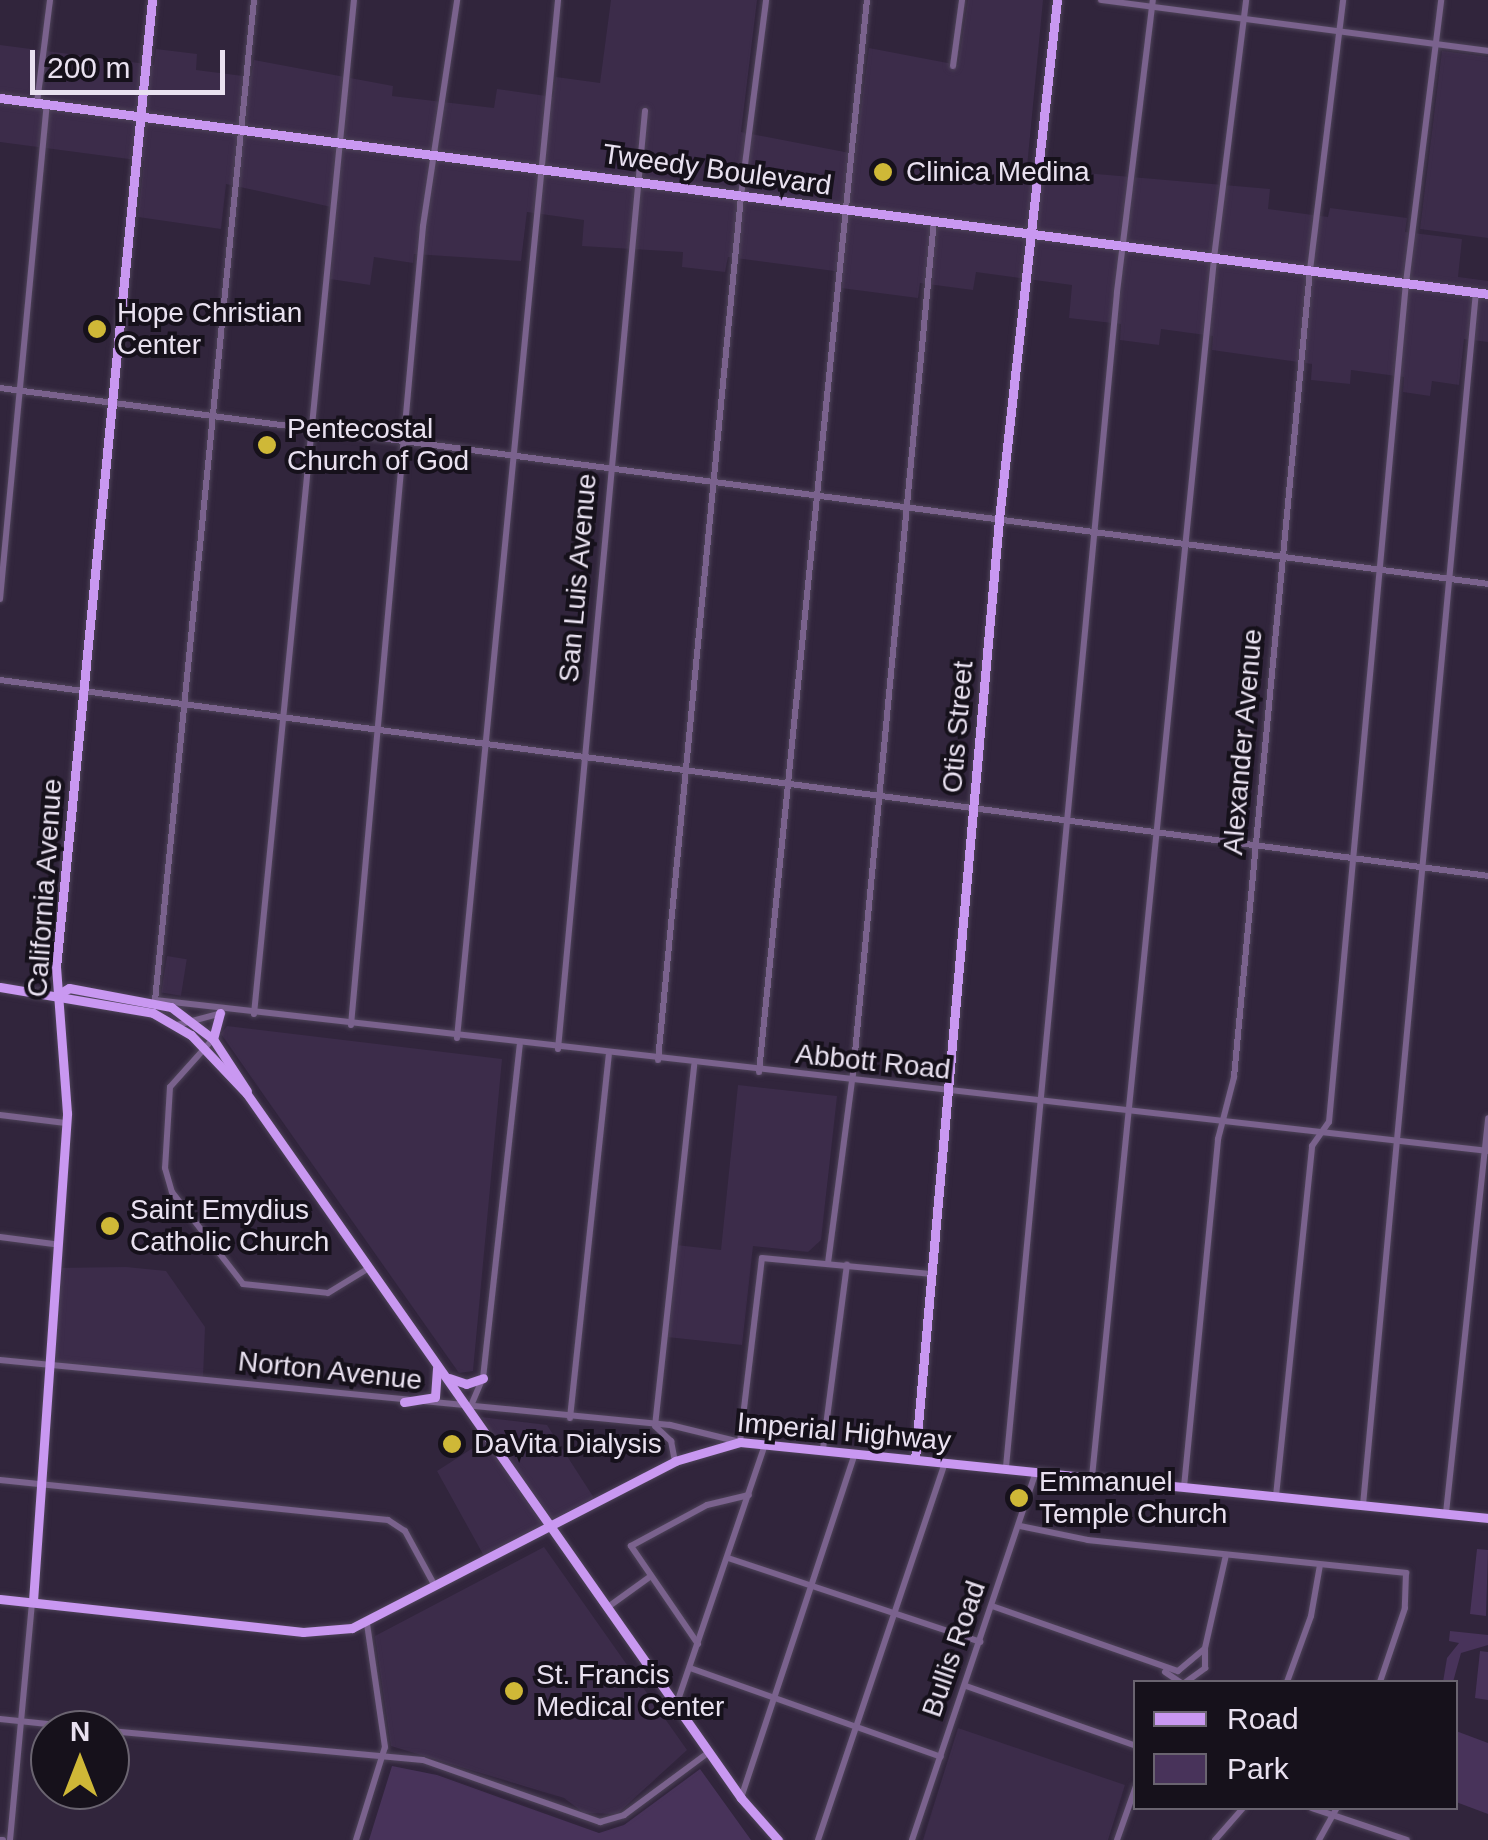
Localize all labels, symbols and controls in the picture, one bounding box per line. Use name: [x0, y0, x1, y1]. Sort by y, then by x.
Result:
scale bar: [35, 30, 230, 92]
text: 200 m: [47, 51, 130, 84]
street label: Tweedy Boulevard: [601, 137, 833, 203]
place label: Clinica Medina: [906, 155, 1090, 189]
marker: Clinica Medina: [870, 159, 896, 185]
place label: Hope Christian Center: [117, 296, 302, 362]
marker: Hope Christian Center: [86, 318, 108, 340]
place label: Pentecostal Church of God: [287, 412, 469, 478]
marker: Pentecostal Church of God: [256, 434, 278, 456]
street label: San Luis Avenue: [552, 471, 604, 685]
street label: Alexander Avenue: [1216, 627, 1270, 857]
street label: Otis Street: [936, 660, 980, 794]
street label: California Avenue: [21, 777, 69, 999]
street label: Abbott Road: [794, 1037, 952, 1087]
place label: Saint Emydius Catholic Church: [130, 1193, 329, 1259]
marker: Saint Emydius Catholic Church: [99, 1215, 121, 1237]
street label: Norton Avenue: [236, 1345, 424, 1397]
street label: Imperial Highway: [736, 1406, 952, 1458]
place label: DaVita Dialysis: [474, 1427, 662, 1461]
marker: DaVita Dialysis: [439, 1431, 465, 1457]
place label: Emmanuel Temple Church: [1039, 1465, 1227, 1531]
marker: Emmanuel Temple Church: [1008, 1487, 1030, 1509]
street label: Bullis Road: [915, 1577, 993, 1721]
place label: St. Francis Medical Center: [536, 1658, 724, 1724]
marker: St. Francis Medical Center: [501, 1678, 527, 1704]
legend: [1133, 1680, 1458, 1810]
text: Road: [1227, 1702, 1299, 1735]
north arrow: [30, 1710, 130, 1810]
text: N: [70, 1716, 90, 1747]
text: Park: [1227, 1752, 1289, 1785]

